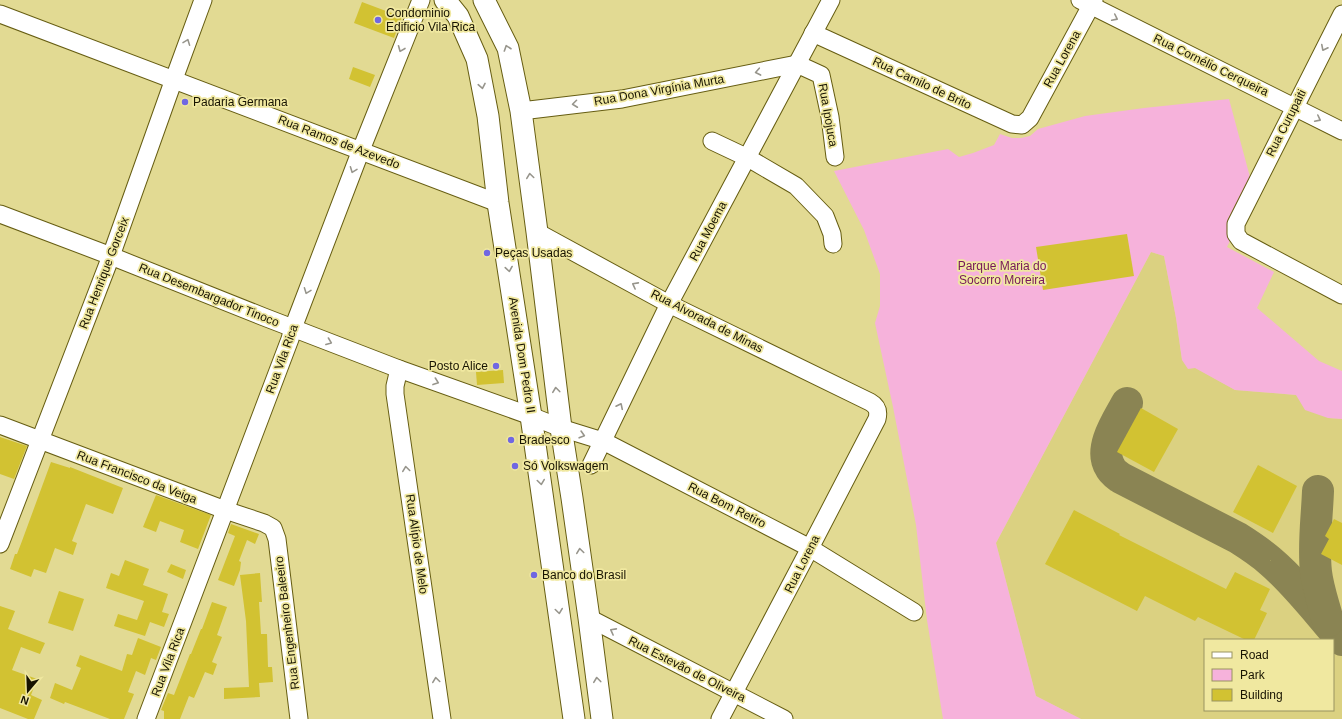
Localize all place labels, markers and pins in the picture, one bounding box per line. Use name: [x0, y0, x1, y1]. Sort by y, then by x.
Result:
place label: Condominio Edificio Vila Rica: [386, 6, 475, 34]
marker: Condominio Edificio Vila Rica: [373, 15, 383, 25]
place label: Padaria Germana: [193, 95, 288, 109]
marker: Padaria Germana: [180, 97, 190, 107]
place label: Peças Usadas: [495, 246, 572, 260]
marker: Peças Usadas: [482, 248, 492, 258]
place label: Posto Alice: [429, 359, 488, 373]
marker: Posto Alice: [491, 361, 501, 371]
place label: Bradesco: [519, 433, 570, 447]
marker: Bradesco: [506, 435, 516, 445]
place label: Só Volkswagem: [523, 459, 608, 473]
marker: Só Volkswagem: [510, 461, 520, 471]
place label: Banco do Brasil: [542, 568, 626, 582]
marker: Banco do Brasil: [529, 570, 539, 580]

